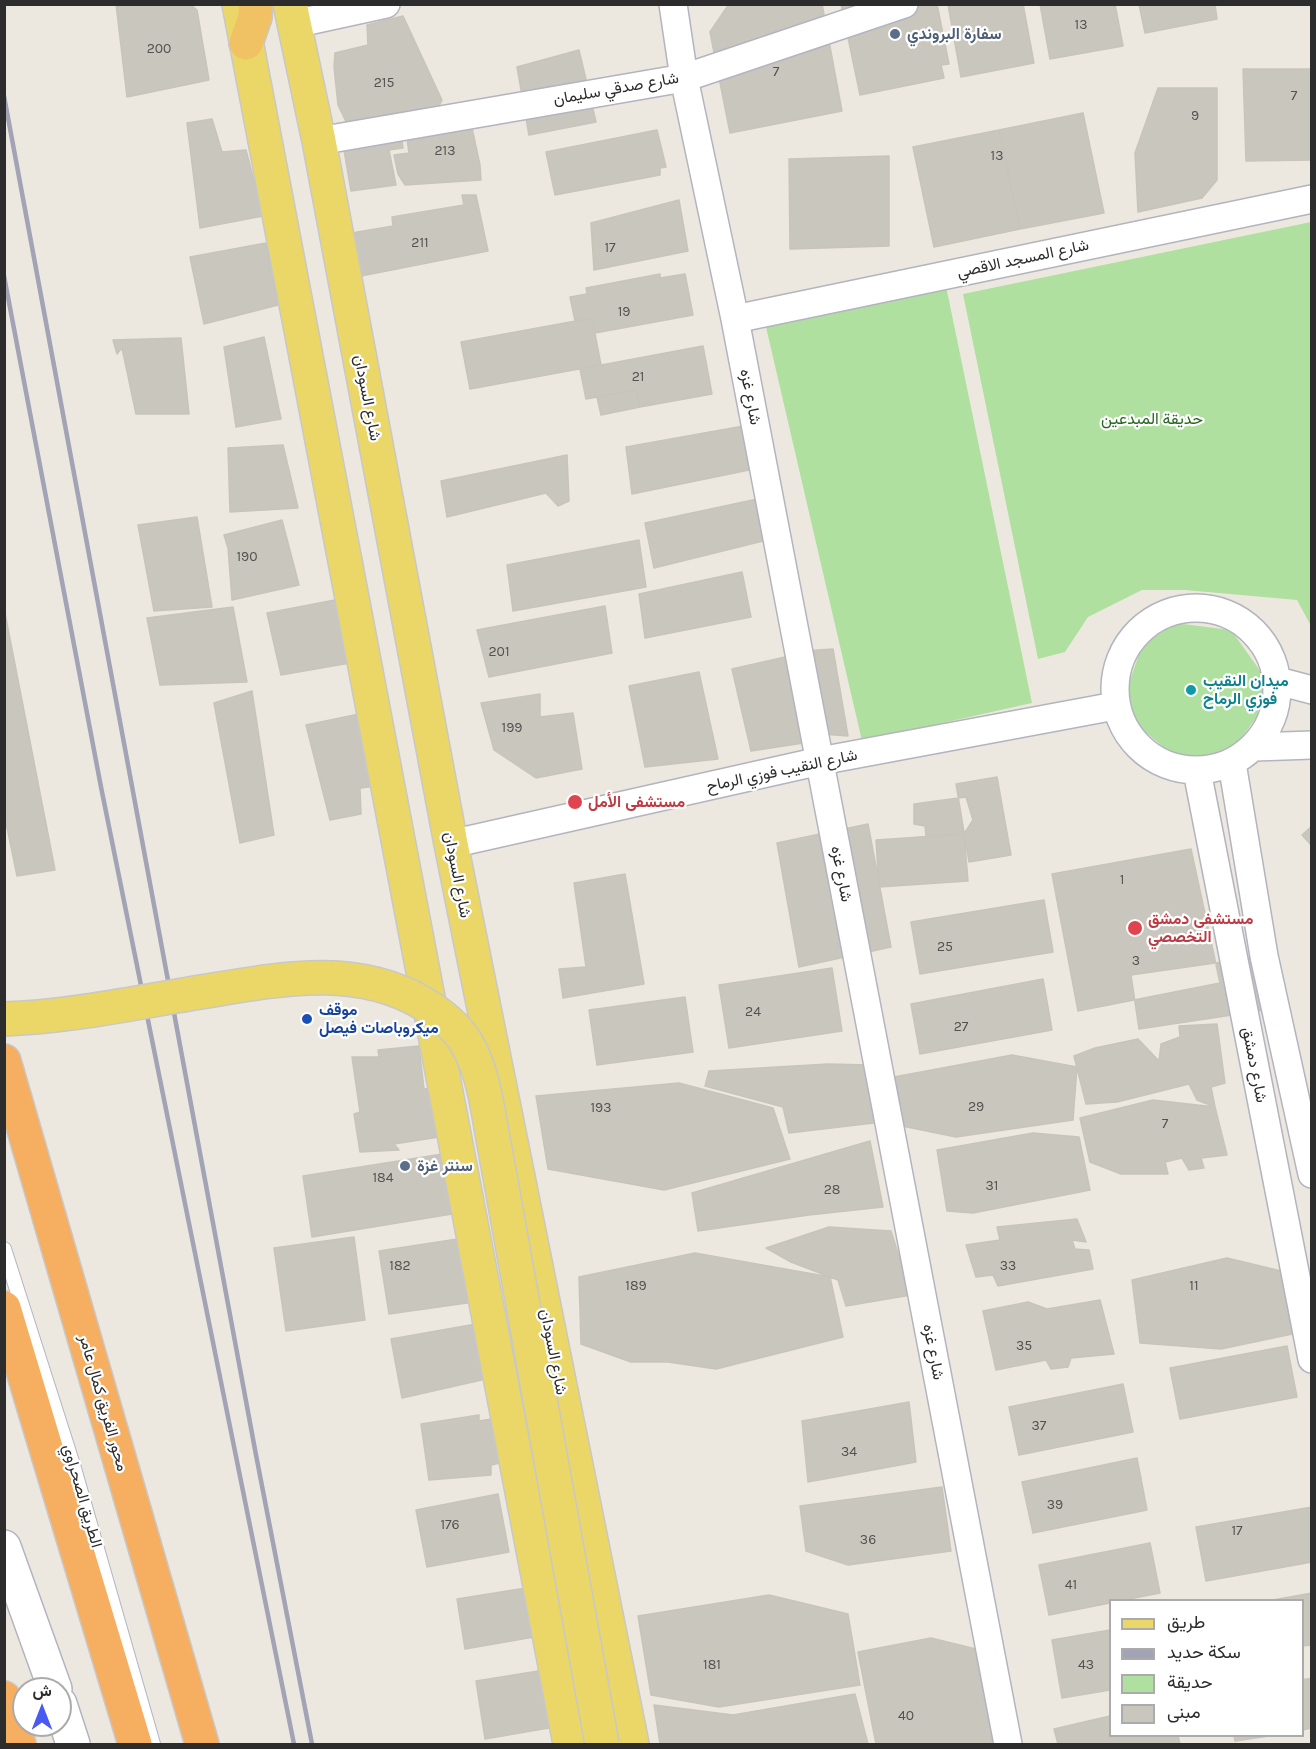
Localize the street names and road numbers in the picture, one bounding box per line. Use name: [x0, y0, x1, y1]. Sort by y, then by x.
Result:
street label: شارع صدقي سليمان: [552, 69, 680, 109]
street label: شارع المسجد الاقصي: [955, 236, 1091, 282]
street label: شارع السودان: [349, 353, 385, 443]
street label: شارع غزه: [735, 367, 765, 427]
street label: شارع النقيب فوزي الرماح: [705, 746, 859, 796]
street label: شارع السودان: [439, 830, 475, 920]
street label: شارع غزه: [826, 844, 856, 904]
street label: شارع دمشق: [1237, 1026, 1271, 1104]
street label: شارع السودان: [535, 1307, 571, 1397]
street label: شارع غزه: [918, 1322, 948, 1382]
street label: محور الفريق كمال عامر: [74, 1333, 132, 1473]
street label: الطريق الصحراوي: [58, 1442, 106, 1550]

